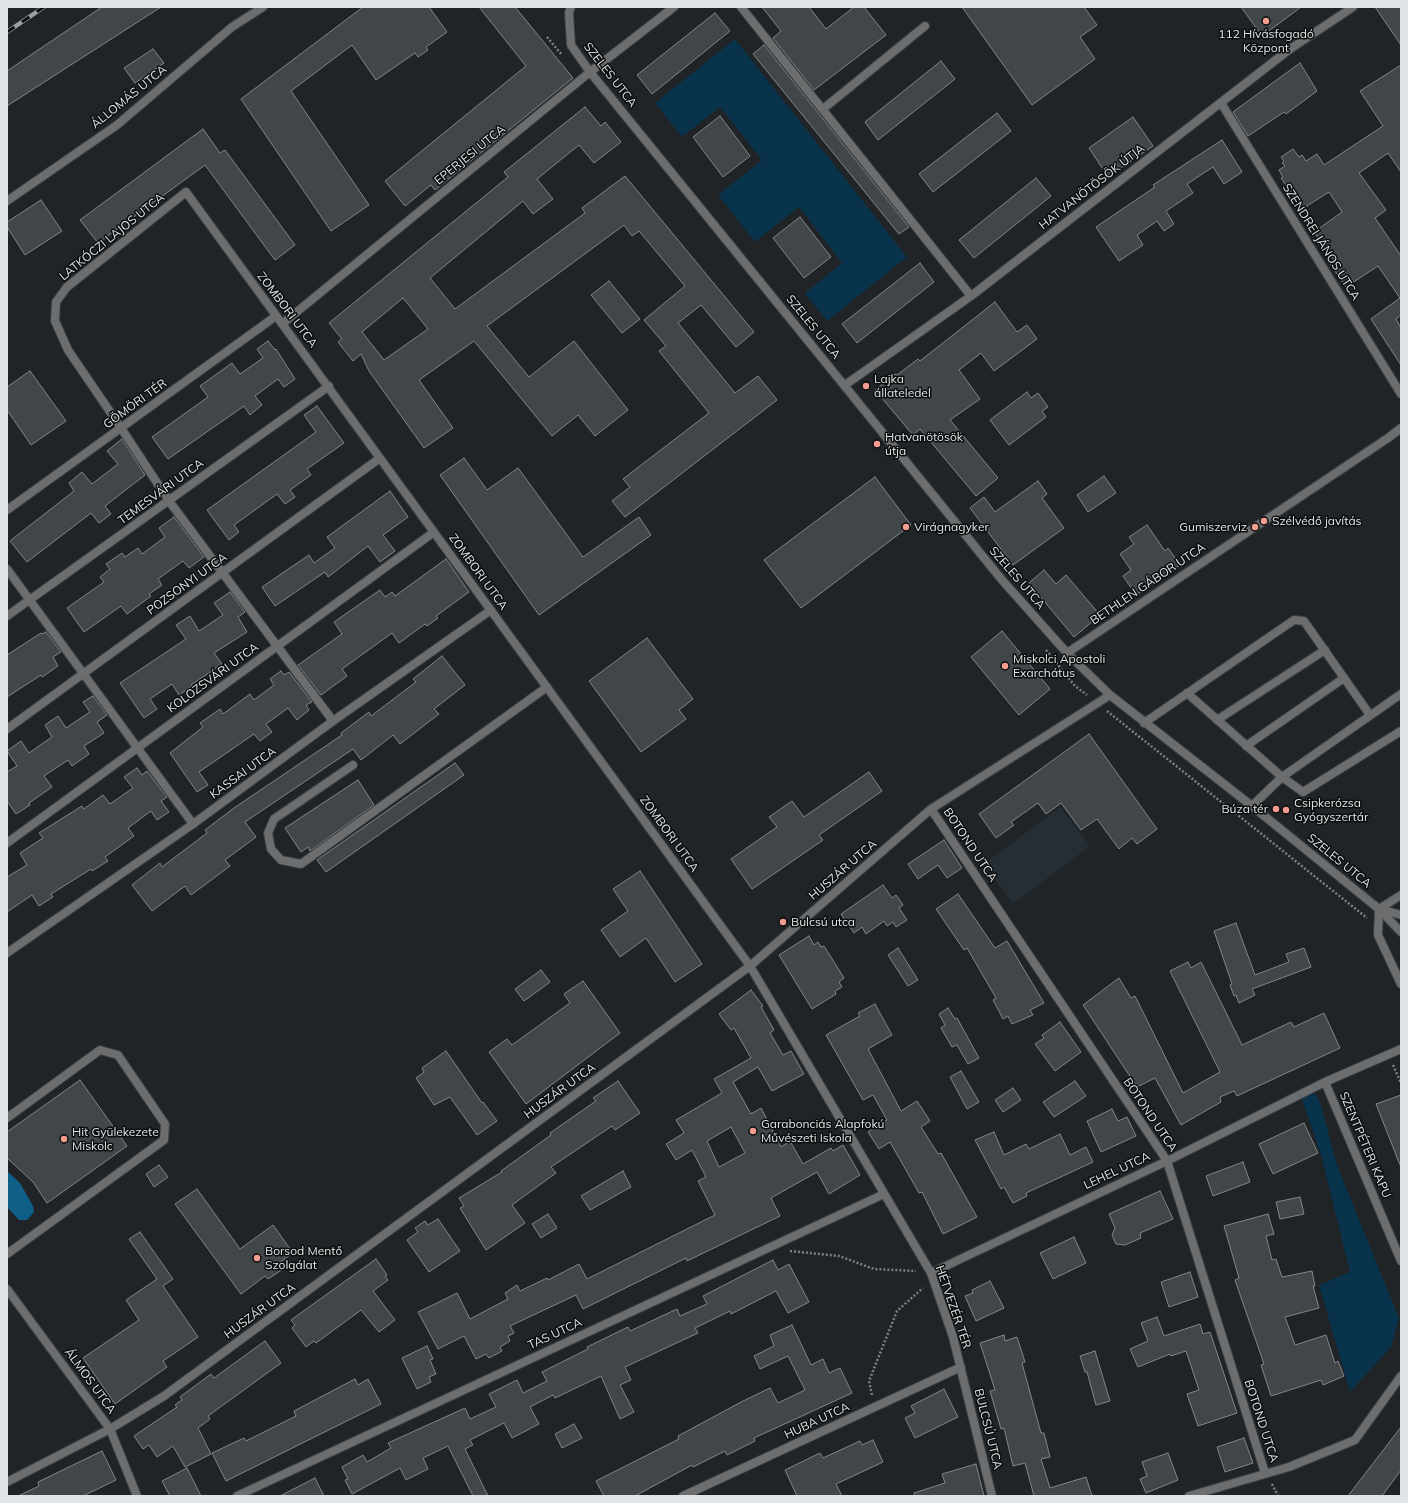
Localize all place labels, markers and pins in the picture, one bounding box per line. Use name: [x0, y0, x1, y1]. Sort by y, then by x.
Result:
marker: 112 Hívásfogadó Központ: [1261, 16, 1271, 26]
place label: 112 Hívásfogadó Központ: [1218, 27, 1314, 55]
place label: Lajka állateledel: [874, 372, 931, 400]
marker: Lajka állateledel: [861, 381, 871, 391]
place label: Hatvanötösök útja: [885, 430, 963, 458]
marker: Hatvanötösök útja: [872, 439, 882, 449]
place label: Szélvédő javítás: [1272, 514, 1362, 528]
marker: Szélvédő javítás: [1259, 516, 1269, 526]
place label: Virágnagyker: [914, 520, 989, 534]
place label: Gumiszerviz: [1179, 520, 1247, 534]
marker: Virágnagyker: [901, 522, 911, 532]
marker: Gumiszerviz: [1250, 522, 1260, 532]
place label: Miskolci Apostoli Exarchátus: [1013, 652, 1105, 680]
marker: Miskolci Apostoli Exarchátus: [1000, 661, 1010, 671]
place label: Csipkerózsa Gyógyszertár: [1294, 796, 1368, 824]
place label: Búza tér: [1221, 802, 1268, 816]
marker: Búza tér: [1271, 804, 1281, 814]
marker: Csipkerózsa Gyógyszertár: [1281, 805, 1291, 815]
place label: Bulcsú utca: [791, 915, 855, 929]
marker: Bulcsú utca: [778, 917, 788, 927]
place label: Garabonciás Alapfokú Művészeti Iskola: [761, 1117, 884, 1145]
place label: Hit Gyülekezete Miskolc: [72, 1125, 159, 1153]
marker: Garabonciás Alapfokú Művészeti Iskola: [748, 1126, 758, 1136]
marker: Hit Gyülekezete Miskolc: [59, 1134, 69, 1144]
place label: Borsod Mentő Szolgálat: [265, 1244, 342, 1272]
marker: Borsod Mentő Szolgálat: [252, 1253, 262, 1263]

